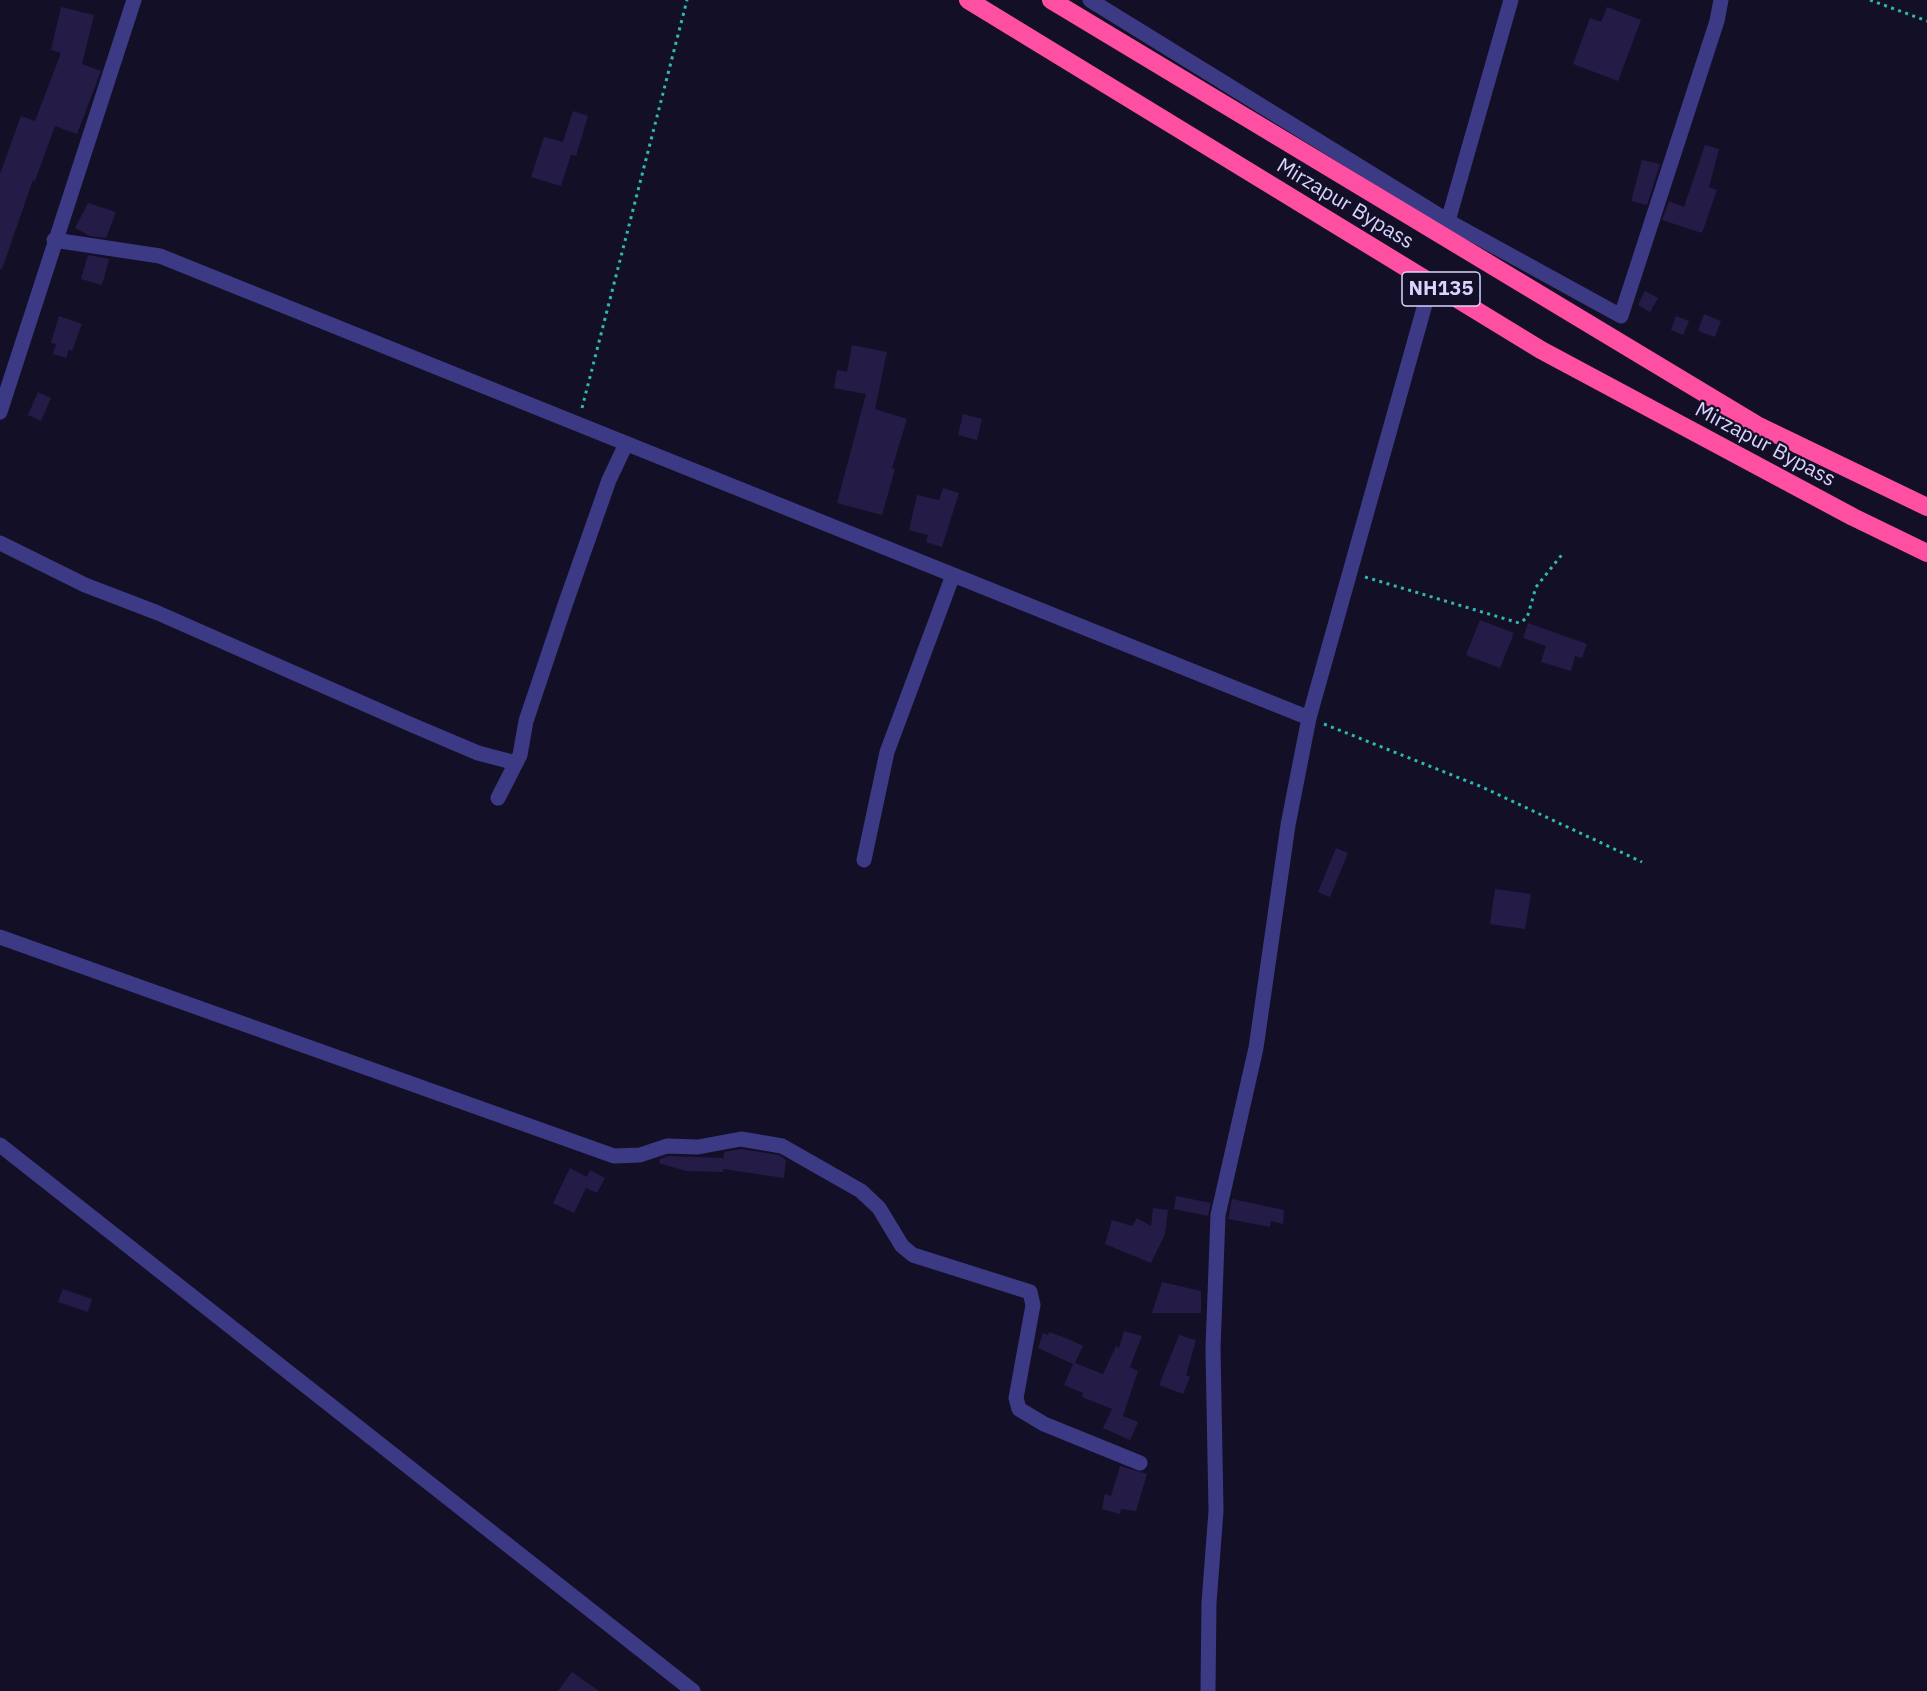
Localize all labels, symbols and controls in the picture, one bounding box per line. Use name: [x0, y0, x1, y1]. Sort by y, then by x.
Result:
street label: Mirzapur Bypass: [1272, 153, 1418, 255]
road number: NH135: [1402, 272, 1480, 306]
street label: Mirzapur Bypass: [1690, 397, 1840, 493]

